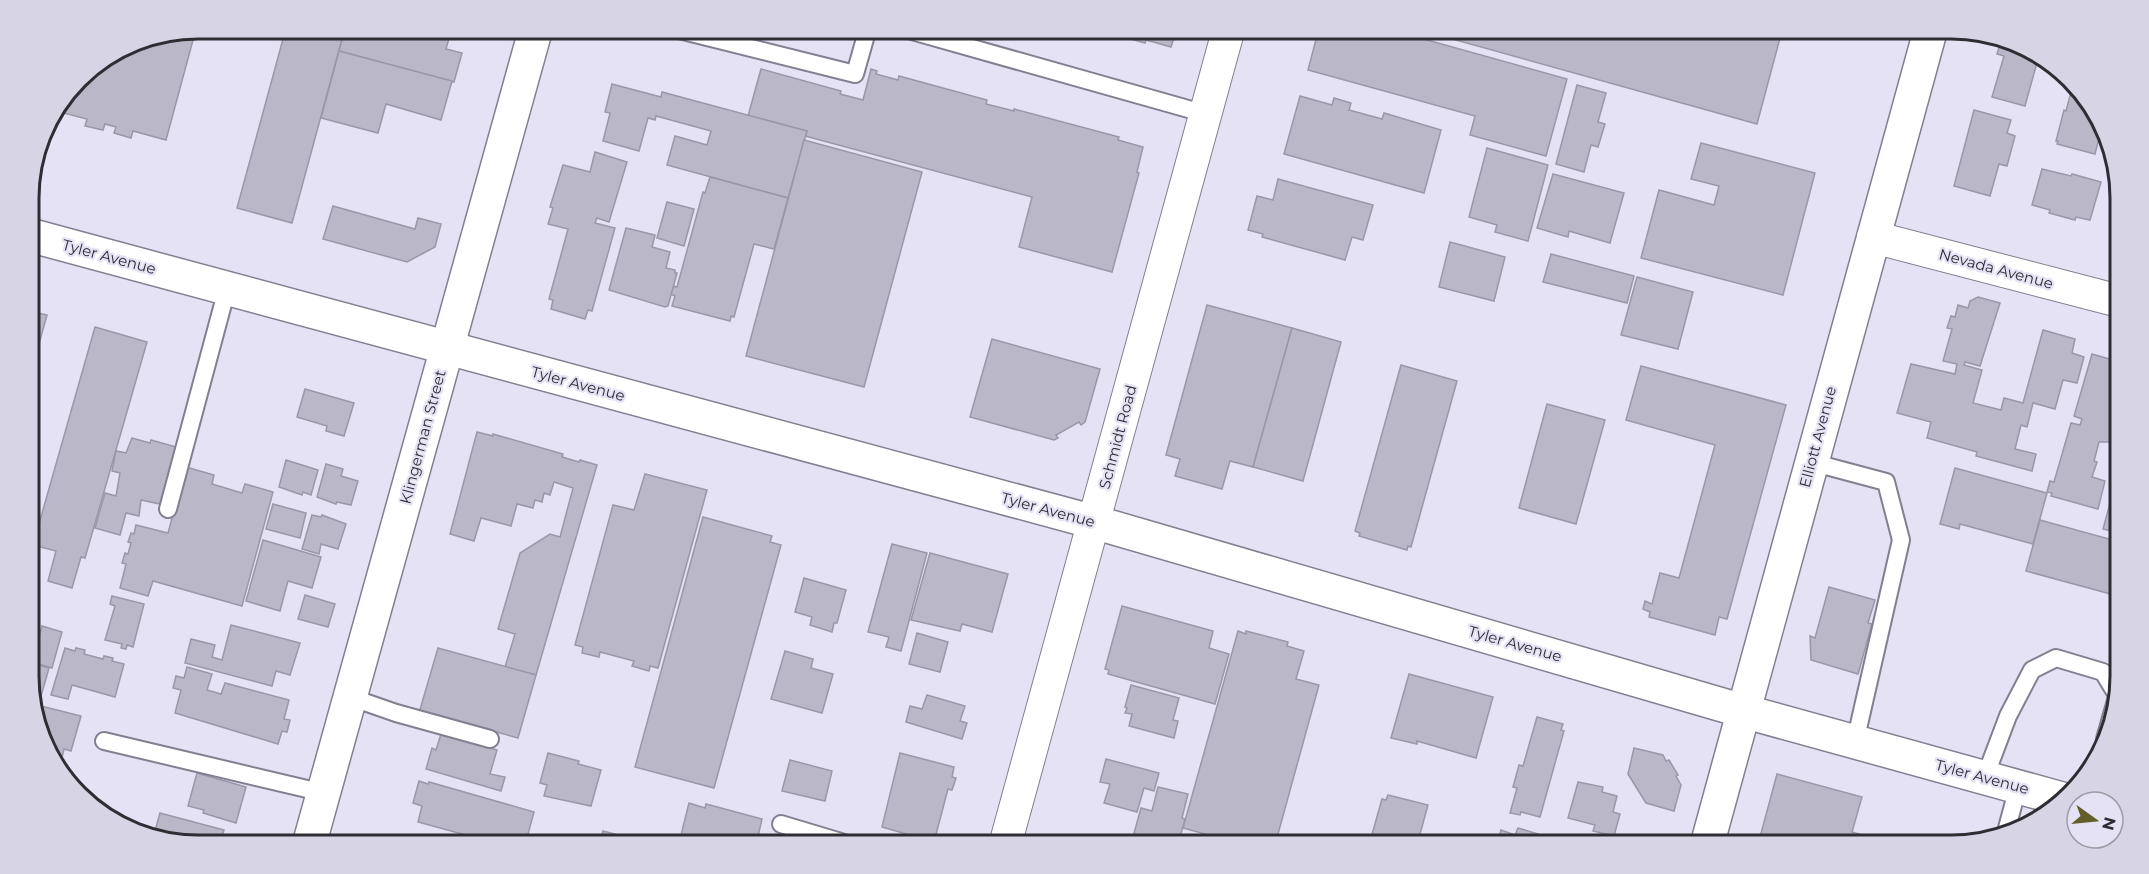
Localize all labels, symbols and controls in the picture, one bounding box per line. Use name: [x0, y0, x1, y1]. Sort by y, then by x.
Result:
street label: Tyler Avenue: [60, 235, 158, 278]
street label: Nevada Avenue: [1937, 244, 2055, 293]
street label: Tyler Avenue: [529, 362, 627, 405]
street label: Klingerman Street: [395, 368, 450, 506]
street label: Schmidt Road: [1095, 383, 1141, 491]
street label: Elliott Avenue: [1795, 384, 1840, 490]
street label: Tyler Avenue: [999, 488, 1097, 531]
street label: Tyler Avenue: [1466, 621, 1564, 666]
street label: Tyler Avenue: [1933, 755, 2031, 798]
north arrow: [2065, 790, 2125, 850]
text: N: [2098, 815, 2120, 832]

